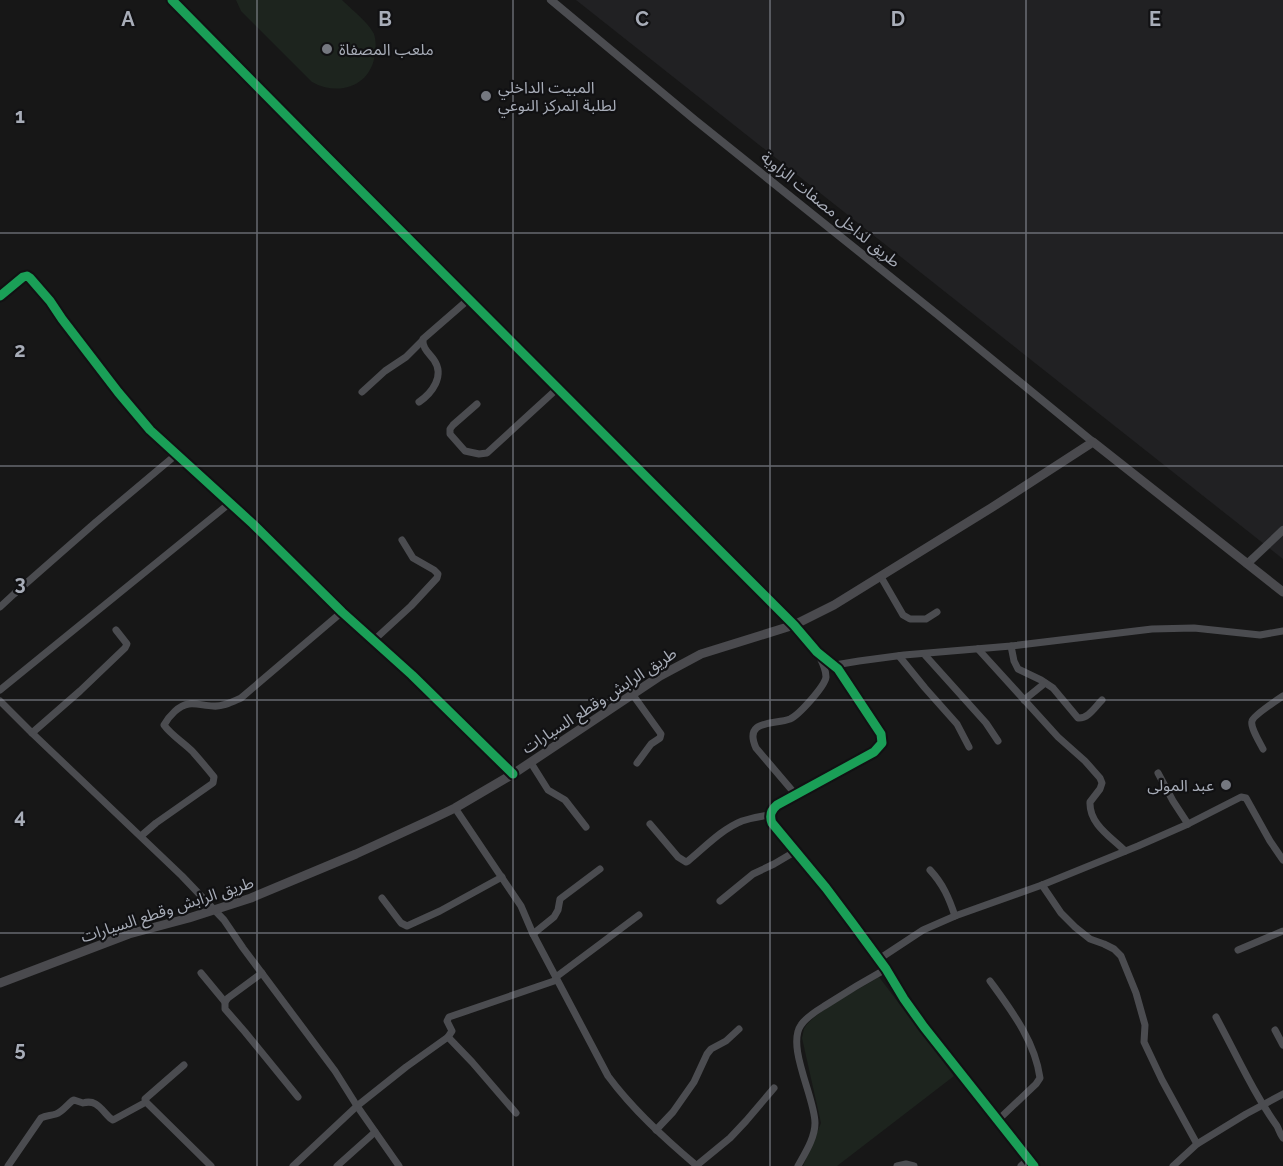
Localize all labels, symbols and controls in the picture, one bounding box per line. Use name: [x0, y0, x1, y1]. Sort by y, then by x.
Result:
text: A: [121, 7, 135, 31]
text: B: [378, 7, 392, 31]
text: C: [635, 7, 649, 31]
text: D: [891, 7, 905, 31]
text: E: [1149, 7, 1161, 31]
place label: ملعب المصفاة: [339, 40, 434, 59]
marker: ملعب المصفاة: [320, 42, 334, 56]
place label: المبيت الداخلي لطلبة المركز النوعي: [498, 78, 616, 118]
marker: المبيت الداخلي لطلبة المركز النوعي: [479, 89, 493, 103]
text: 1: [15, 104, 25, 128]
street label: طريق لداخل مصفات الزاوية: [757, 147, 904, 272]
text: 2: [14, 338, 26, 362]
text: 3: [14, 571, 26, 595]
street label: طريق الرابش وقطع السيارات: [518, 643, 682, 760]
place label: عبد المولى: [1147, 776, 1214, 795]
marker: عبد المولى: [1219, 778, 1233, 792]
text: 4: [14, 804, 26, 828]
street label: طريق الرابش وقطع السيارات: [78, 873, 257, 949]
text: 5: [14, 1037, 26, 1061]

